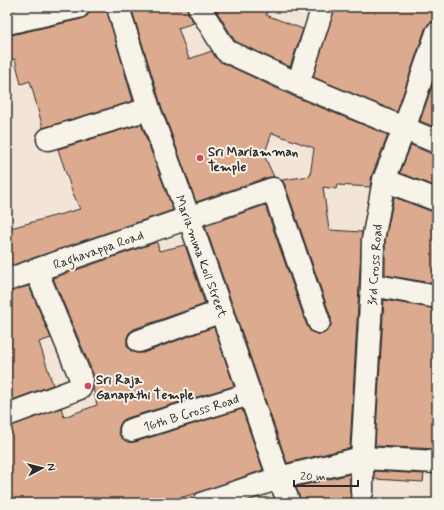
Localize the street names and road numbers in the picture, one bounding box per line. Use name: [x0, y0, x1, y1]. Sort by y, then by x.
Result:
street label: Mariamma Koil Street: [170, 193, 231, 321]
street label: 3rd Cross Road: [364, 224, 387, 306]
street label: Raghavappa Road: [51, 227, 147, 276]
street label: 16th B Cross Road: [142, 391, 241, 436]

